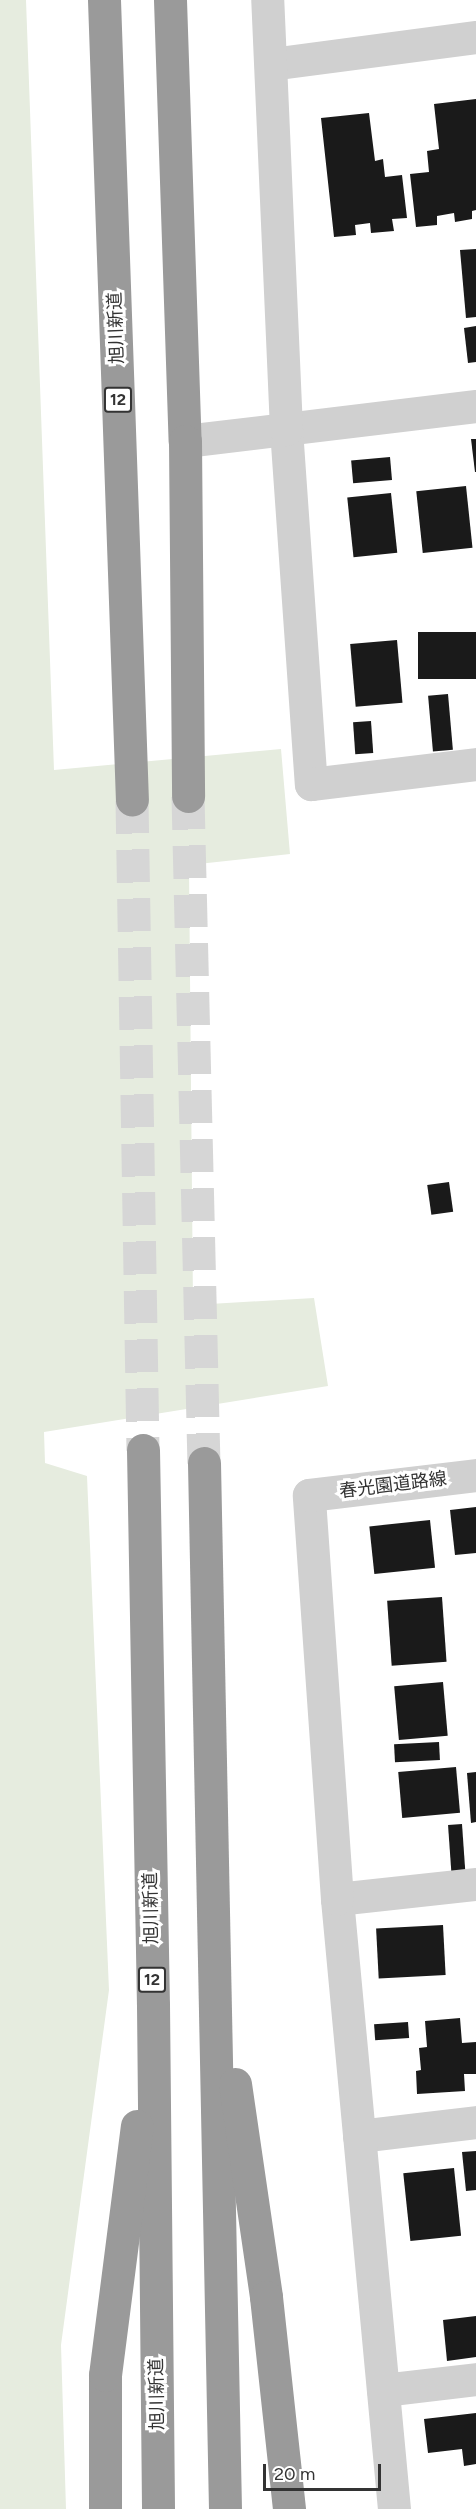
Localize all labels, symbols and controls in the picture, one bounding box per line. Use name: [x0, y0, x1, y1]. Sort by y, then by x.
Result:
street label: 旭川新道: [104, 292, 128, 364]
road number: 12: [103, 387, 133, 413]
street label: 春光園道路線: [338, 1468, 448, 1502]
street label: 旭川新道: [140, 1872, 162, 1944]
road number: 12: [137, 1967, 167, 1993]
street label: 旭川新道: [146, 2358, 168, 2430]
scale bar: [266, 2452, 384, 2490]
text: 20 m: [274, 2463, 315, 2485]

